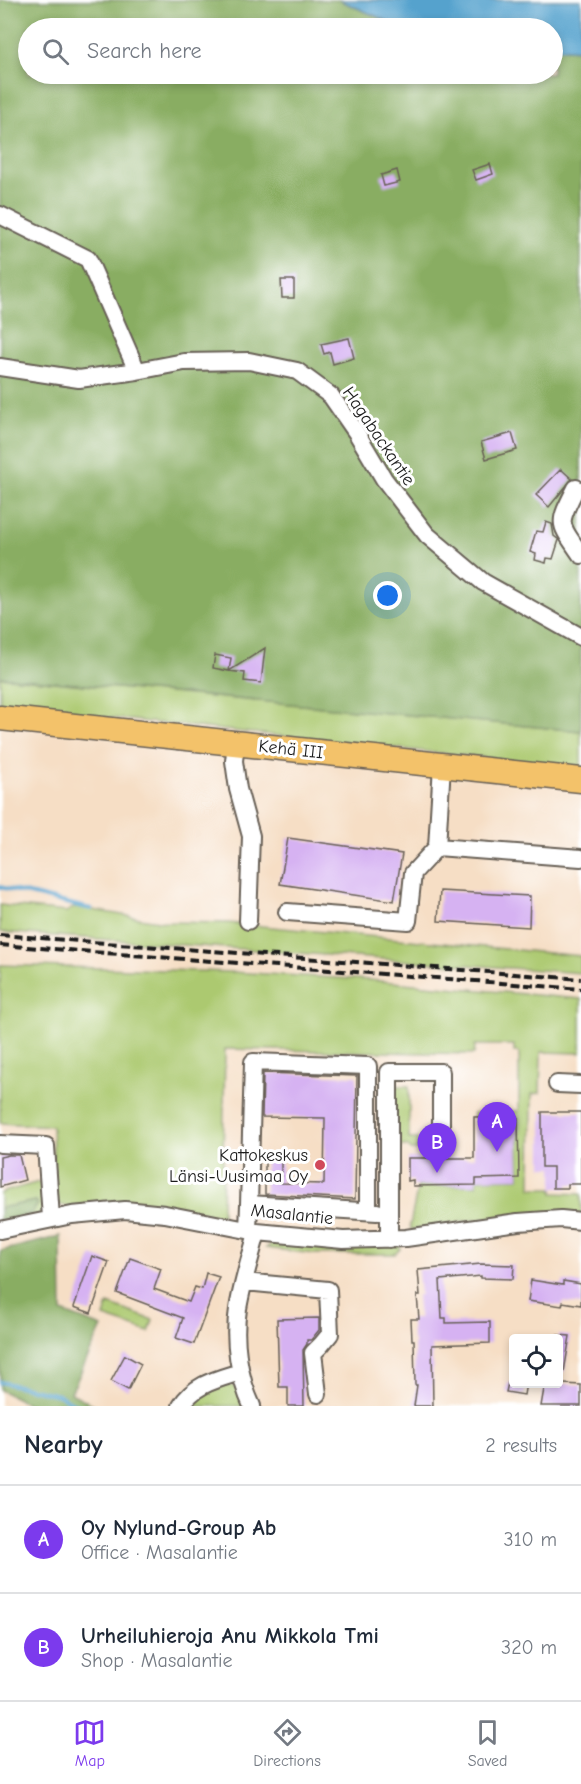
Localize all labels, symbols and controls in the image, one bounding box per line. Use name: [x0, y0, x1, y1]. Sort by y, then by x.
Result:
search box: [18, 18, 563, 84]
icon: search: [39, 35, 72, 68]
text: Search here: [87, 38, 202, 64]
street label: Hagabackantie: [338, 383, 419, 490]
your location: [373, 581, 402, 610]
street label: Kehä III: [257, 736, 324, 763]
pin: A: [478, 1102, 516, 1152]
pin: B: [418, 1124, 456, 1173]
place label: Kattokeskus Länsi-Uusimaa Oy: [169, 1145, 309, 1187]
marker: Kattokeskus Länsi-Uusimaa Oy: [313, 1158, 327, 1172]
street label: Masalantie: [250, 1200, 334, 1229]
map controls: [509, 1334, 563, 1388]
button: locate: [509, 1334, 563, 1388]
text: Nearby: [24, 1430, 103, 1460]
text: 2 results: [485, 1434, 557, 1457]
text: Oy Nylund-Group Ab: [81, 1515, 276, 1541]
text: A: [38, 1528, 49, 1551]
text: 310 m: [504, 1528, 557, 1551]
text: Office · Masalantie: [81, 1541, 238, 1564]
text: Urheiluhieroja Anu Mikkola Tmi: [81, 1623, 379, 1649]
text: B: [37, 1636, 50, 1659]
text: 320 m: [501, 1636, 557, 1659]
text: Shop · Masalantie: [81, 1649, 233, 1672]
tab: Map: [73, 1716, 106, 1770]
tab: Directions: [253, 1716, 321, 1770]
tab: Saved: [468, 1716, 508, 1770]

